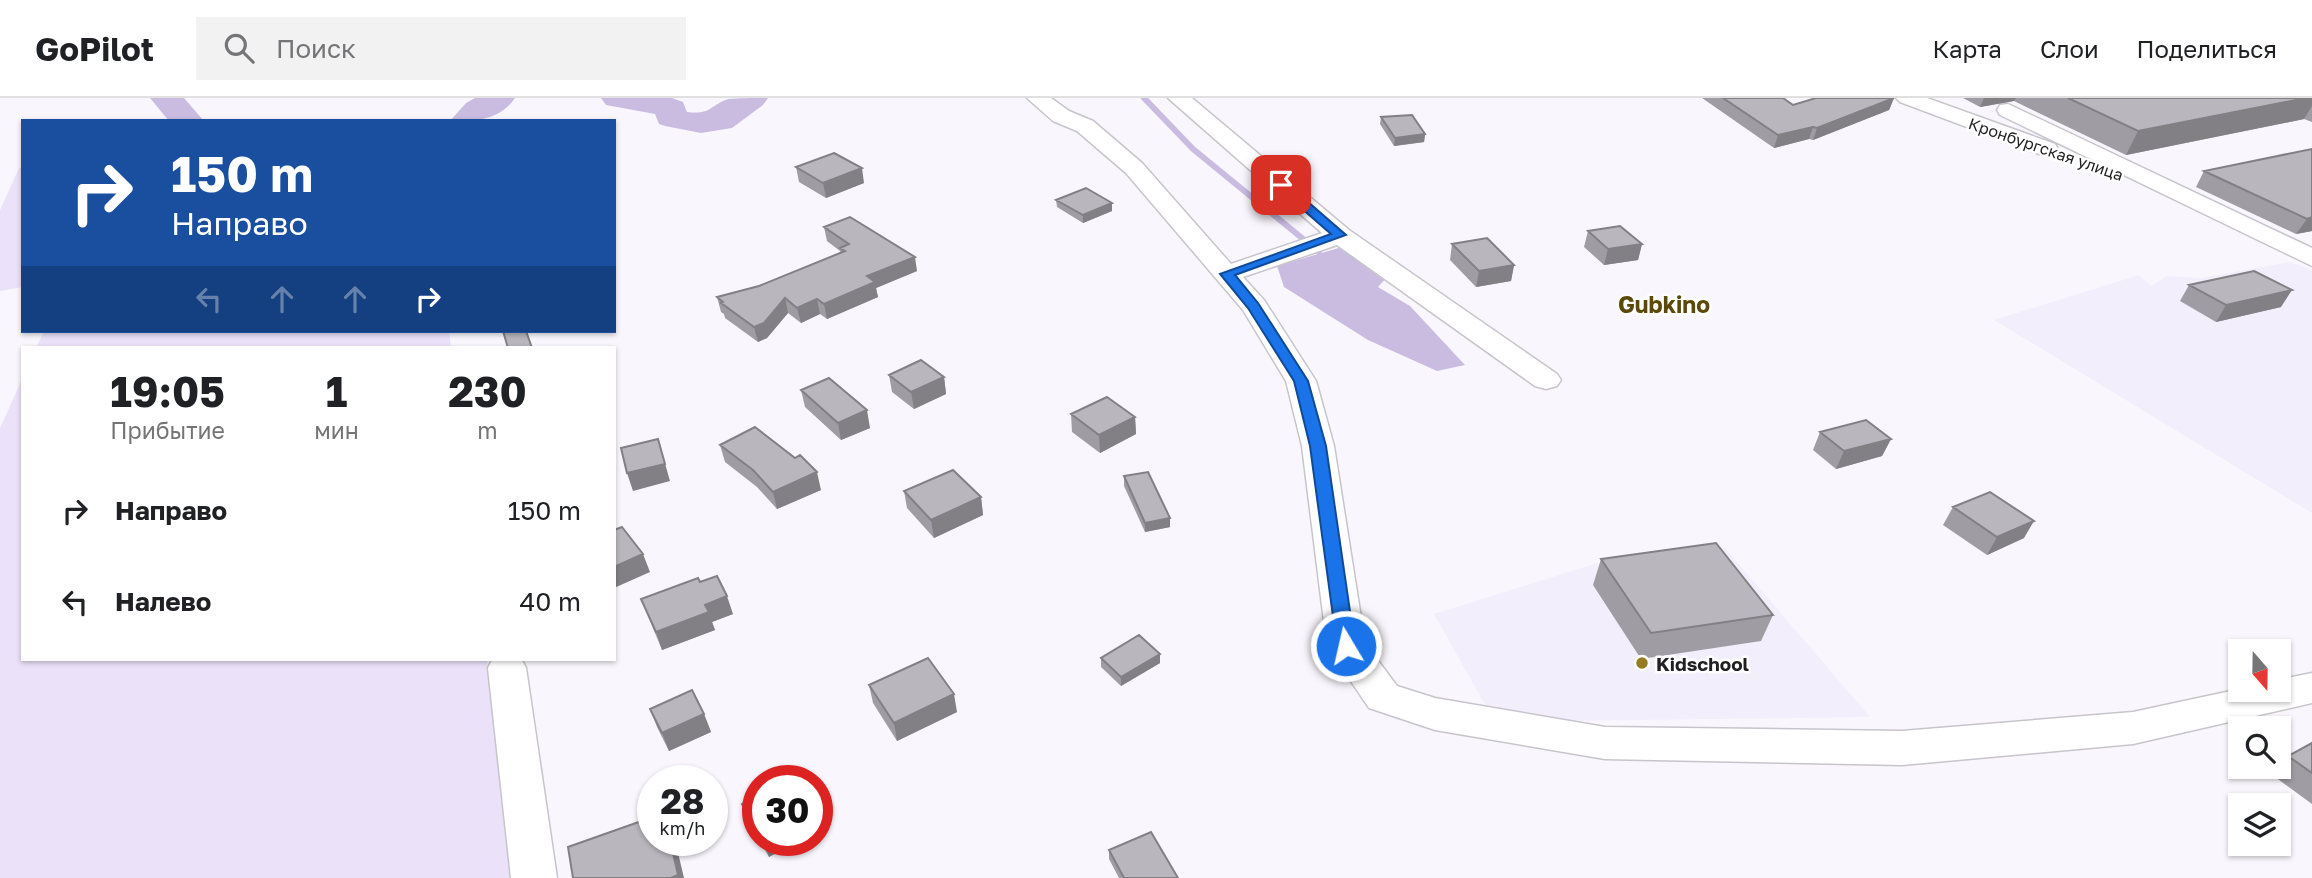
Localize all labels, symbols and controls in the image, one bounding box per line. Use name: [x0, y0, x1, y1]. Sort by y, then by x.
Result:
search box: [196, 17, 686, 80]
text: GoPilot: [35, 29, 154, 68]
icon: search: [220, 29, 258, 67]
text: Поиск: [276, 33, 356, 64]
text: Карта: [1932, 34, 2002, 63]
text: Слои: [2040, 34, 2099, 63]
text: Поделиться: [2137, 34, 2277, 63]
street label: Кронбургская улица: [1966, 113, 2126, 185]
text: 150 m: [171, 144, 313, 203]
icon: right: [56, 147, 147, 238]
pin: [1251, 155, 1311, 215]
icon: arrive: [1262, 166, 1300, 204]
text: Направо: [171, 204, 308, 242]
icon: left: [190, 280, 228, 318]
icon: ahead: [263, 280, 301, 318]
icon: ahead: [336, 280, 374, 318]
icon: right: [409, 280, 447, 318]
district label: Gubkino: [1618, 290, 1710, 318]
text: 19:05: [110, 366, 225, 416]
text: 1: [326, 366, 347, 416]
text: 230: [448, 366, 527, 416]
text: Прибытие: [110, 416, 225, 444]
text: мин: [314, 416, 359, 444]
text: m: [477, 416, 498, 444]
icon: right: [56, 492, 94, 530]
text: Направо: [115, 495, 227, 526]
text: 150 m: [508, 495, 581, 526]
icon: left: [56, 583, 94, 621]
text: Налево: [115, 586, 211, 617]
text: 40 m: [520, 586, 581, 617]
position arrow: [1309, 609, 1383, 683]
north arrow: [2228, 639, 2291, 702]
map controls: [2228, 639, 2291, 856]
place label: Kidschool: [1656, 652, 1749, 675]
marker: Kidschool: [1634, 655, 1650, 671]
button: search: [2228, 716, 2291, 779]
speed limit sign: 30: [742, 765, 833, 856]
text: 28: [661, 780, 704, 822]
button: layers: [2228, 793, 2291, 856]
text: km/h: [660, 817, 705, 839]

